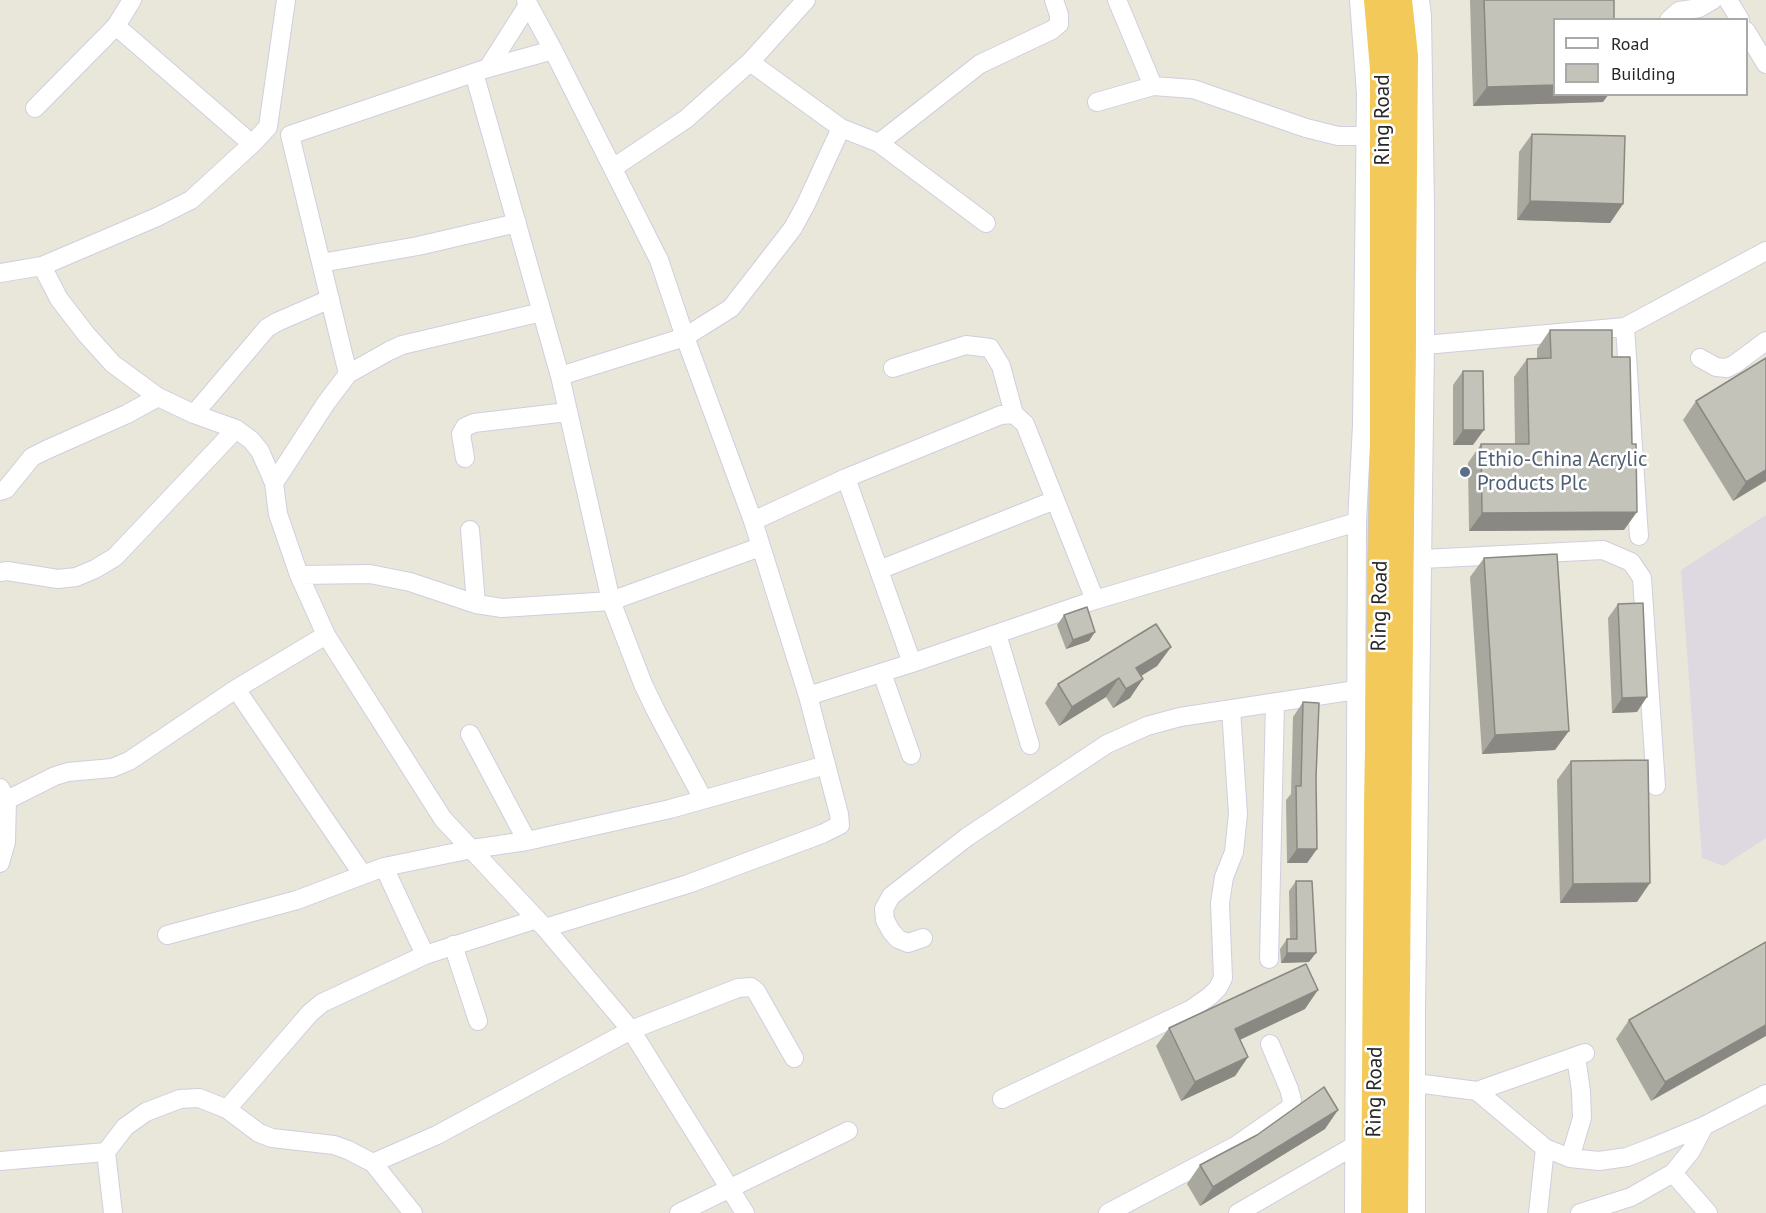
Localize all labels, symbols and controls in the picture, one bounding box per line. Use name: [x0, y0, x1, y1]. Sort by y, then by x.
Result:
legend: [1553, 18, 1748, 96]
text: Road: [1611, 32, 1649, 55]
text: Building: [1611, 62, 1675, 85]
street label: Ring Road: [1370, 75, 1396, 165]
place label: Ethio-China Acrylic Products Plc: [1477, 447, 1648, 497]
marker: Ethio-China Acrylic Products Plc: [1458, 465, 1472, 479]
street label: Ring Road: [1367, 560, 1393, 652]
street label: Ring Road: [1362, 1046, 1388, 1138]

